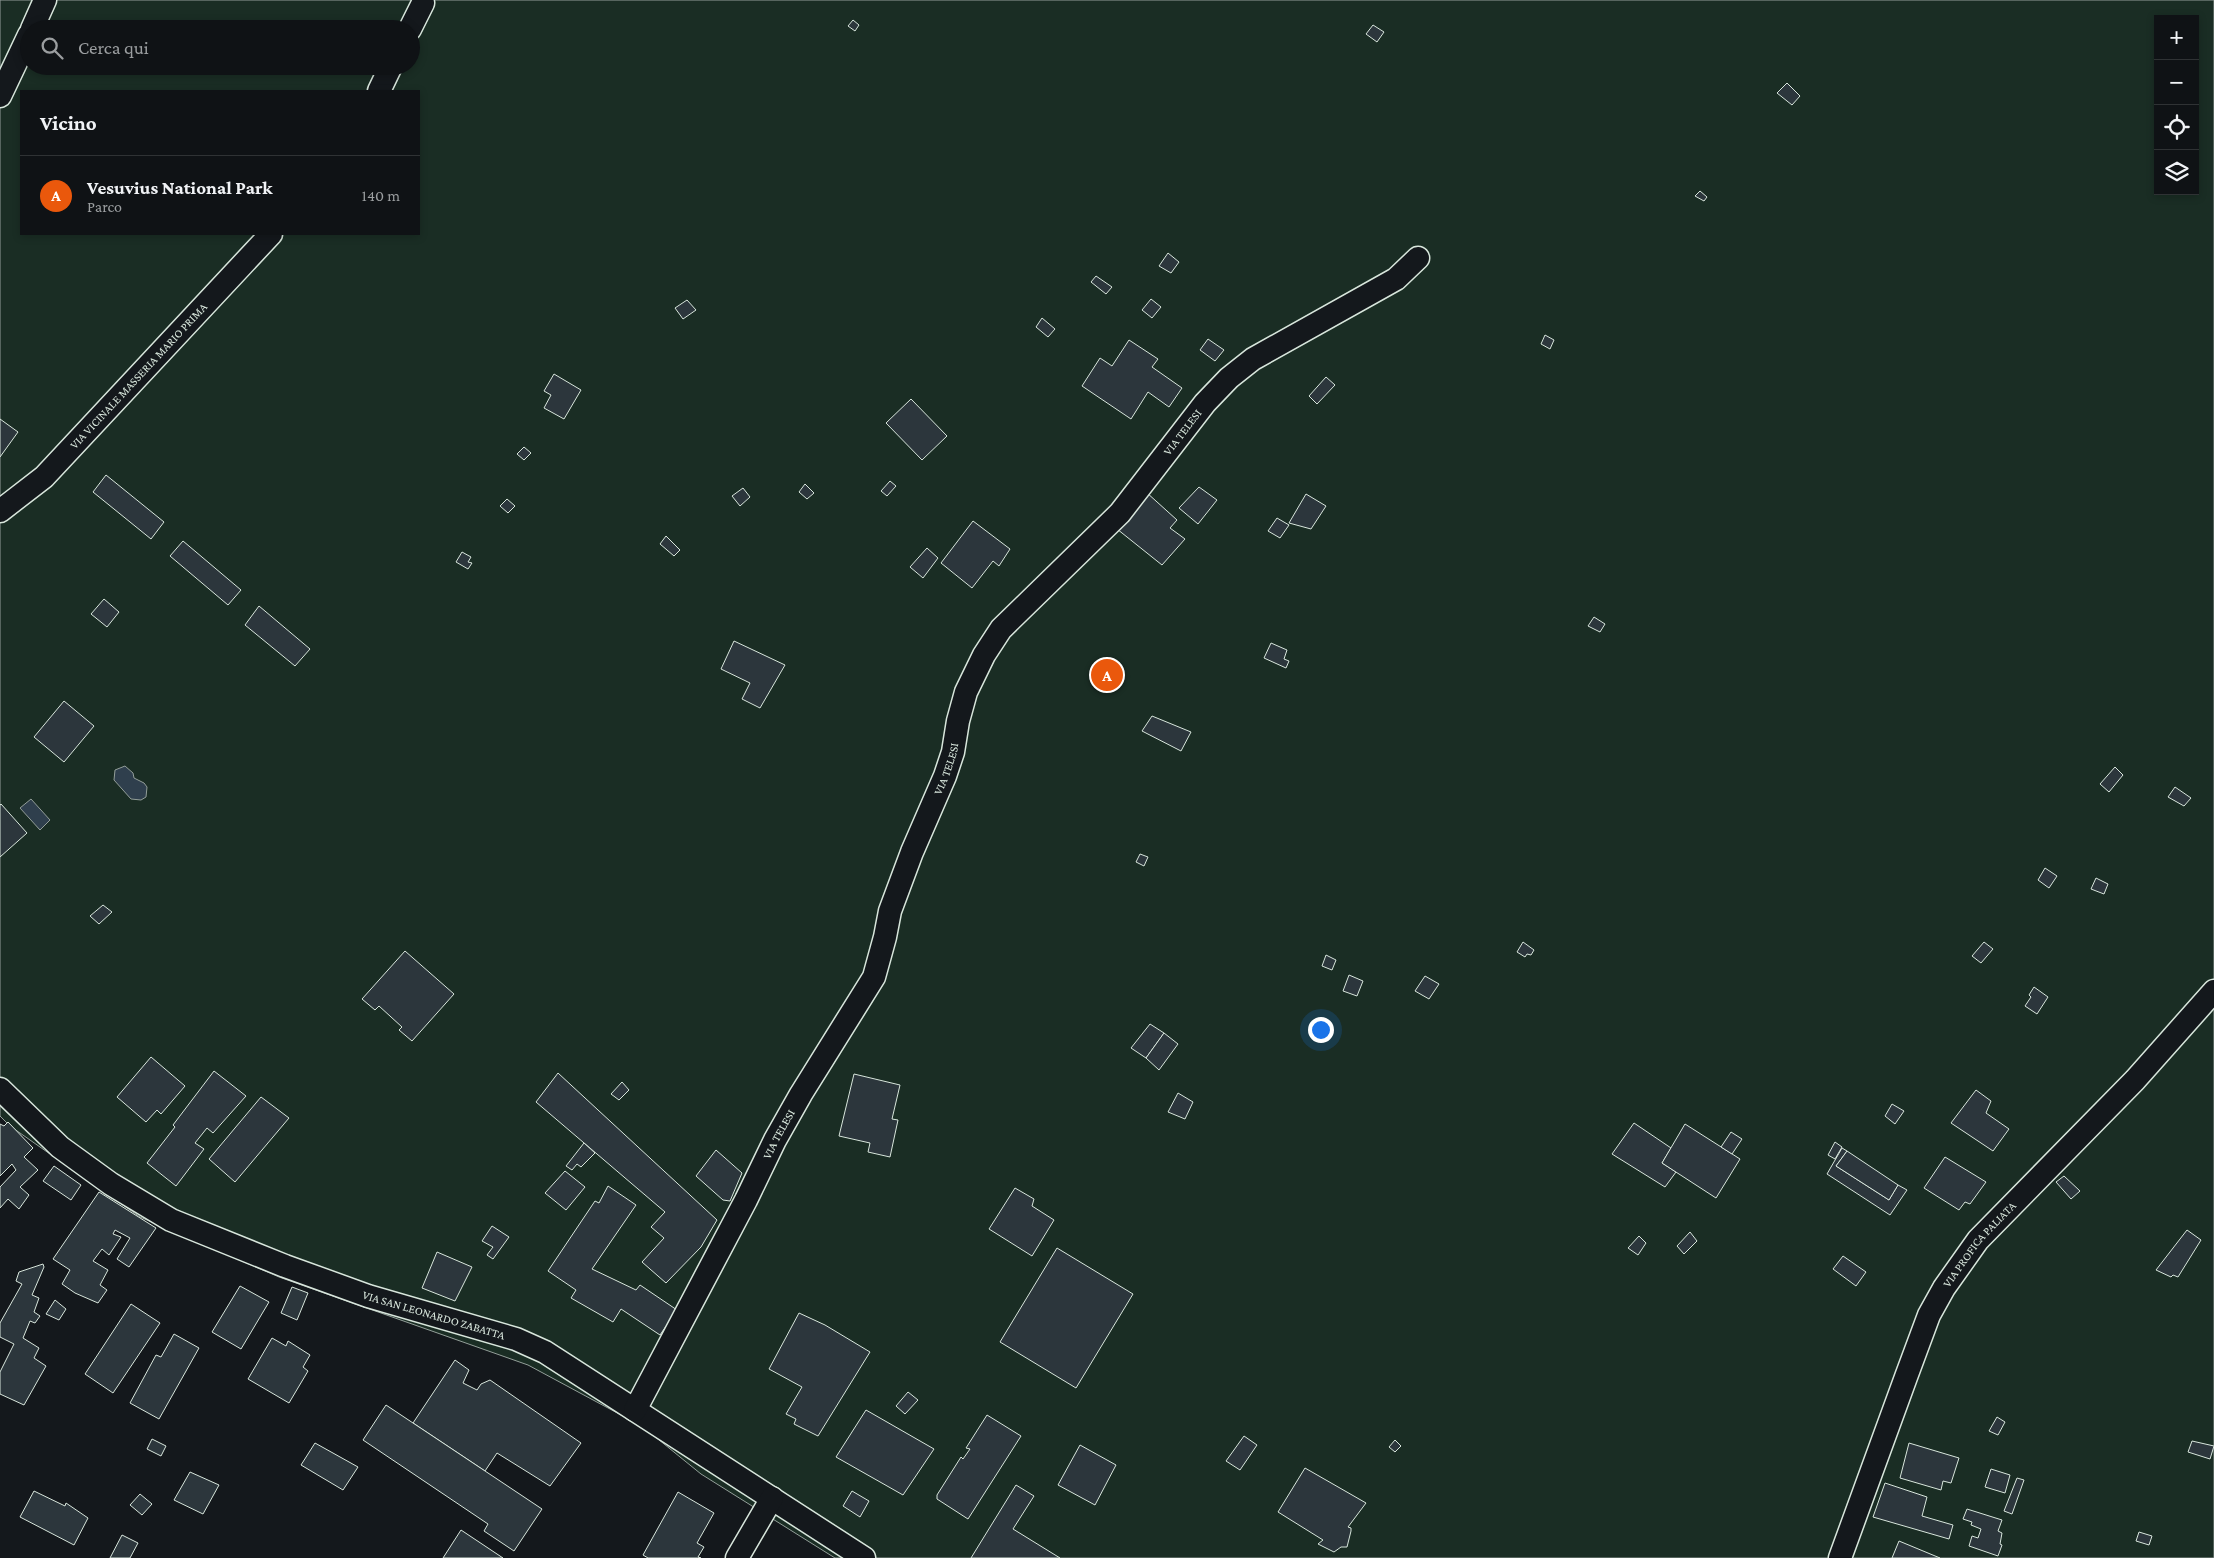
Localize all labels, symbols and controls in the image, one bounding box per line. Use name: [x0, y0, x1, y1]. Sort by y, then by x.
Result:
map controls: [2154, 15, 2199, 195]
button: +: [2154, 15, 2199, 60]
search box: [20, 20, 420, 75]
icon: search: [38, 34, 66, 62]
text: Cerca qui: [78, 37, 149, 58]
button: −: [2154, 60, 2199, 105]
button: locate: [2154, 105, 2199, 150]
text: Vicino: [40, 111, 97, 135]
button: layers: [2154, 150, 2199, 195]
text: Vesuvius National Park: [87, 177, 273, 198]
text: A: [51, 187, 61, 204]
text: 140 m: [362, 187, 400, 204]
text: Parco: [87, 198, 122, 215]
street label: VIA VICINALE MASSERIA MARIO PRIMA: [67, 300, 210, 452]
street label: VIA TELESI: [1160, 406, 1205, 458]
pin: A: [1091, 656, 1123, 694]
street label: VIA TELESI: [931, 741, 961, 797]
your location: [1308, 1017, 1334, 1043]
street label: VIA TELESI: [760, 1107, 798, 1161]
street label: VIA PROFICA PALIATA: [1940, 1198, 2019, 1290]
street label: VIA SAN LEONARDO ZABATTA: [360, 1288, 507, 1342]

